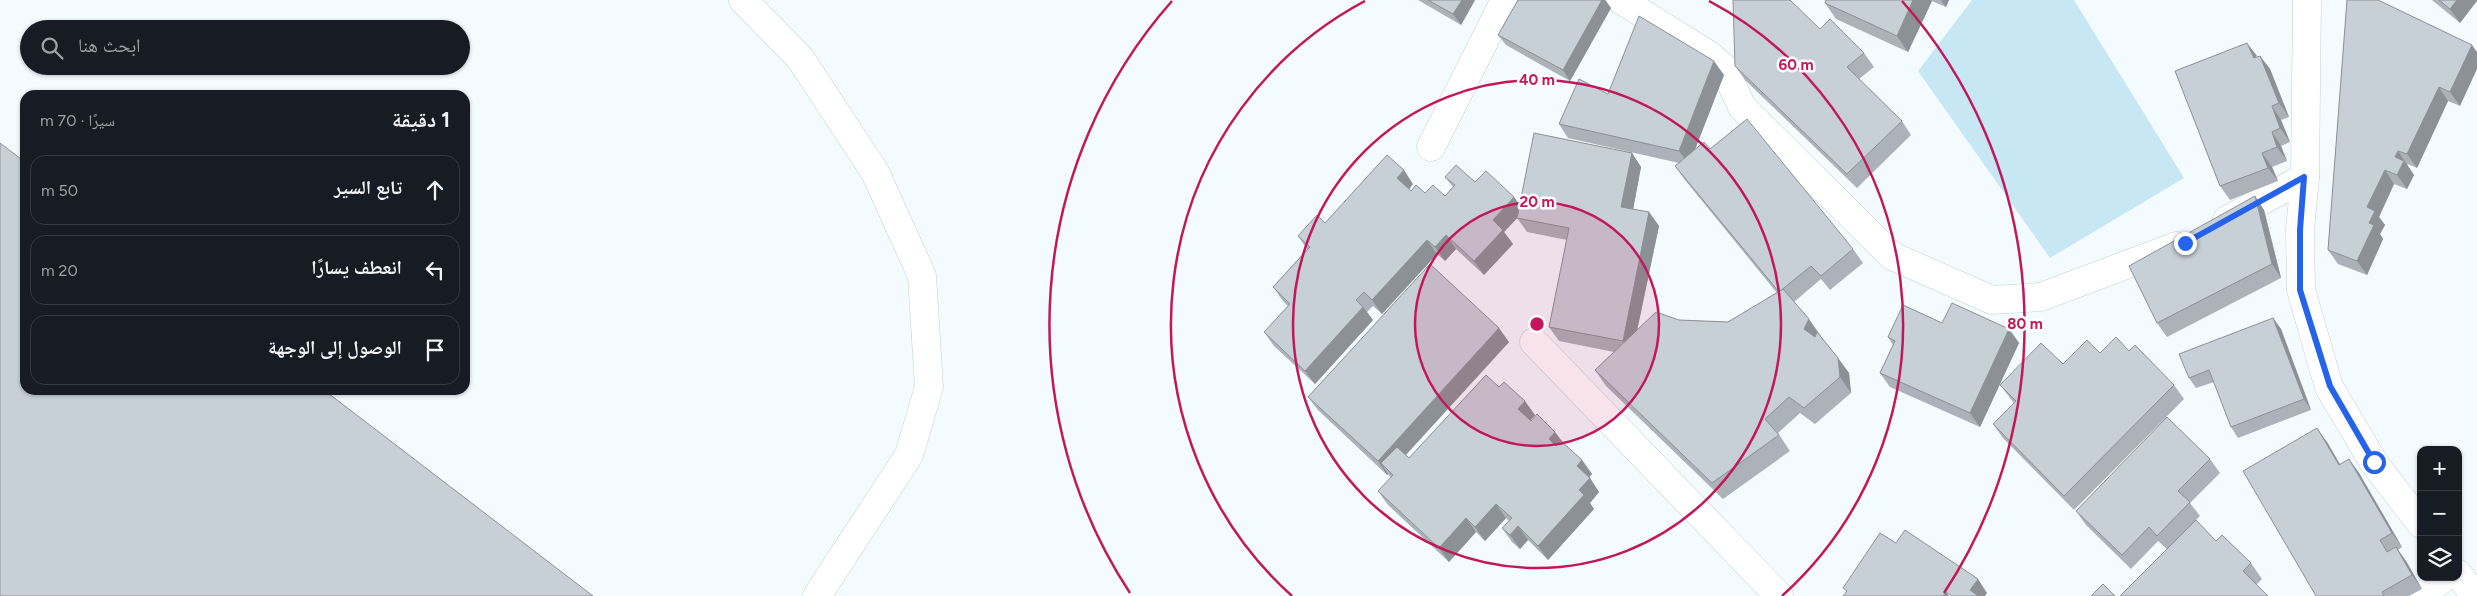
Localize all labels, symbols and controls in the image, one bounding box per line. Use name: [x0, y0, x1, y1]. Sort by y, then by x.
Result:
search box: [20, 20, 470, 75]
icon: search: [38, 34, 66, 62]
text: ابحث هنا: [78, 34, 141, 57]
text: 60 m: [1778, 56, 1814, 74]
text: 40 m: [1519, 71, 1555, 89]
text: 1 دقيقة: [392, 107, 450, 132]
text: سيرًا · 70 m: [40, 111, 115, 130]
text: تابع السير: [334, 176, 402, 199]
icon: ahead: [421, 176, 449, 204]
text: 50 m: [41, 181, 78, 200]
text: 20 m: [1519, 193, 1555, 211]
route end: [2174, 232, 2197, 255]
text: انعطف يسارًا: [311, 256, 402, 279]
icon: left: [421, 256, 449, 284]
text: 20 m: [41, 261, 78, 280]
centre of rings: [1528, 315, 1546, 333]
text: 80 m: [2007, 315, 2043, 333]
text: الوصول إلى الوجهة: [268, 336, 402, 359]
icon: arrive: [421, 336, 449, 364]
map controls: [2417, 446, 2462, 581]
button: +: [2417, 446, 2462, 491]
route start: [2363, 451, 2386, 474]
button: −: [2417, 491, 2462, 536]
button: layers: [2417, 536, 2462, 581]

